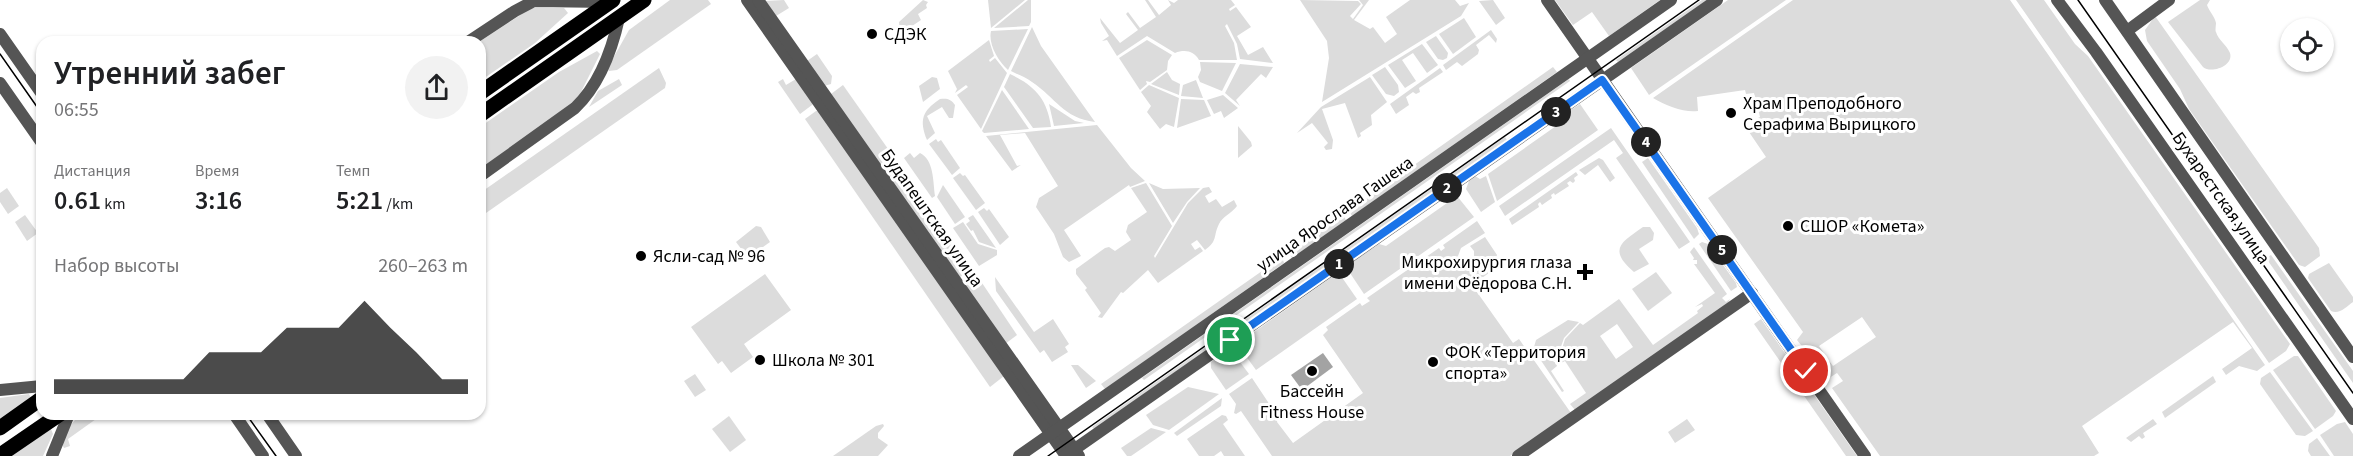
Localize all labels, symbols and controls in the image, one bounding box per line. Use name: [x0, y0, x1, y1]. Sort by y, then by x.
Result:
map controls: [2280, 18, 2334, 72]
button: locate: [2280, 18, 2334, 72]
place label: СДЭК: [884, 22, 927, 47]
marker: СДЭК: [865, 27, 879, 41]
text: Утренний забег: [54, 50, 286, 97]
button: share: [405, 56, 468, 119]
place label: Храм Преподобного Серафима Вырицкого: [1743, 91, 1916, 137]
text: 06:55: [54, 96, 99, 124]
pin: 3: [1541, 97, 1571, 127]
text: 3: [1552, 101, 1560, 123]
marker: Храм Преподобного Серафима Вырицкого: [1724, 106, 1738, 120]
pin: 4: [1631, 127, 1661, 157]
street label: Бухарестская улица: [2166, 127, 2276, 269]
text: 4: [1642, 131, 1650, 153]
street label: Будапештская улица: [875, 144, 989, 292]
street label: улица Ярослава Гашека: [1251, 150, 1419, 278]
text: Дистанция: [54, 160, 131, 182]
text: Время: [195, 160, 240, 182]
text: Темп: [336, 160, 370, 182]
pin: 2: [1432, 173, 1462, 203]
text: 2: [1443, 177, 1451, 199]
text: 0.61: [54, 182, 101, 219]
text: 3:16: [195, 182, 242, 219]
text: 5:21: [336, 182, 383, 219]
text: km: [101, 193, 126, 215]
text: /km: [383, 193, 413, 215]
place label: СШОР «Комета»: [1800, 214, 1924, 239]
marker: СШОР «Комета»: [1781, 219, 1795, 233]
pin: 5: [1707, 235, 1737, 265]
text: 5: [1718, 239, 1726, 261]
place label: Ясли-сад № 96: [653, 244, 765, 269]
marker: Ясли-сад № 96: [634, 249, 648, 263]
pin: 1: [1324, 249, 1354, 279]
place label: Микрохирургия глаза имени Фёдорова С.Н.: [1401, 250, 1572, 296]
text: Набор высоты: [54, 252, 179, 280]
text: 260–263 m: [378, 252, 468, 280]
text: 1: [1335, 253, 1343, 275]
marker: Микрохирургия глаза имени Фёдорова С.Н.: [1576, 263, 1594, 281]
pin: [1204, 314, 1255, 365]
icon: arrive: [1213, 323, 1246, 356]
place label: ФОК «Территория спорта»: [1445, 340, 1586, 386]
pin: [1780, 345, 1831, 396]
place label: Школа № 301: [772, 348, 875, 373]
marker: Школа № 301: [753, 353, 767, 367]
icon: check: [1789, 354, 1822, 387]
marker: ФОК «Территория спорта»: [1426, 355, 1440, 369]
marker: Бассейн Fitness House: [1305, 364, 1319, 378]
place label: Бассейн Fitness House: [1260, 379, 1364, 425]

